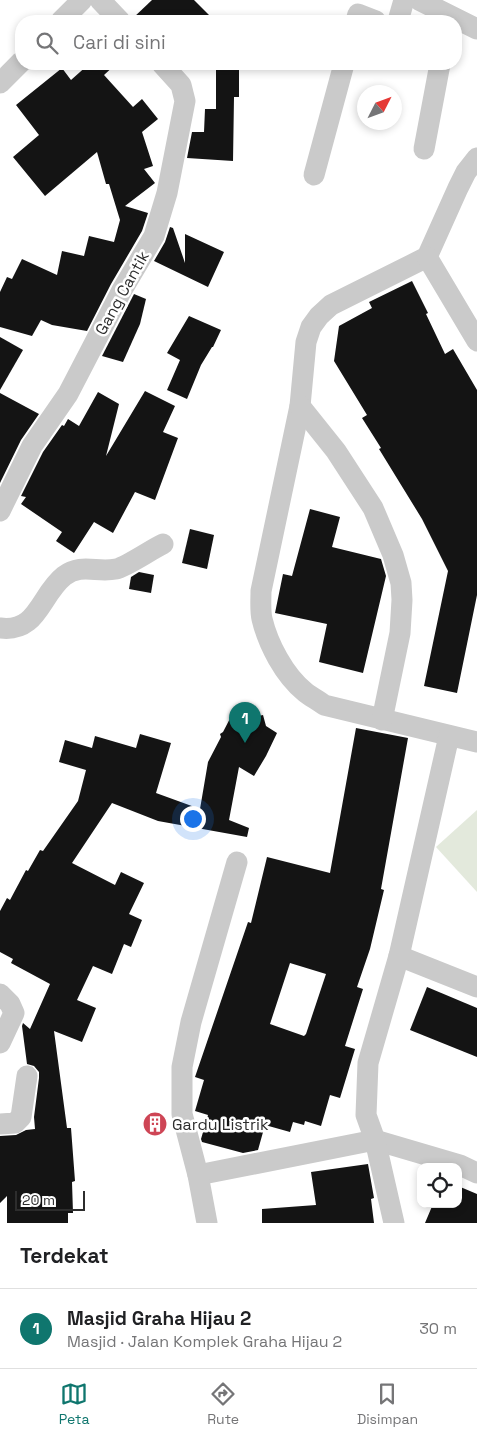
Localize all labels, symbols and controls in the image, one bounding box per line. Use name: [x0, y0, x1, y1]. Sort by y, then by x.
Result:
search box: [15, 15, 462, 70]
icon: search: [33, 29, 61, 57]
text: Cari di sini: [73, 30, 166, 55]
north arrow: [357, 85, 402, 130]
street label: Gang Cantik: [90, 247, 154, 339]
pin: 1: [229, 702, 261, 743]
your location: [180, 806, 206, 832]
building icon: Gardu Listrik: [142, 1111, 168, 1137]
place label: Gardu Listrik: [172, 1114, 269, 1135]
map controls: [417, 1163, 462, 1208]
button: locate: [417, 1163, 462, 1208]
scale bar: [15, 1188, 85, 1211]
text: 20 m: [22, 1191, 55, 1209]
text: Terdekat: [20, 1242, 109, 1269]
text: Masjid Graha Hijau 2: [67, 1306, 251, 1331]
text: 1: [32, 1318, 40, 1339]
text: 30 m: [419, 1318, 457, 1339]
text: Masjid · Jalan Komplek Graha Hijau 2: [67, 1331, 342, 1352]
tab: Peta: [59, 1380, 90, 1428]
tab: Rute: [207, 1380, 239, 1428]
tab: Disimpan: [357, 1380, 418, 1428]

